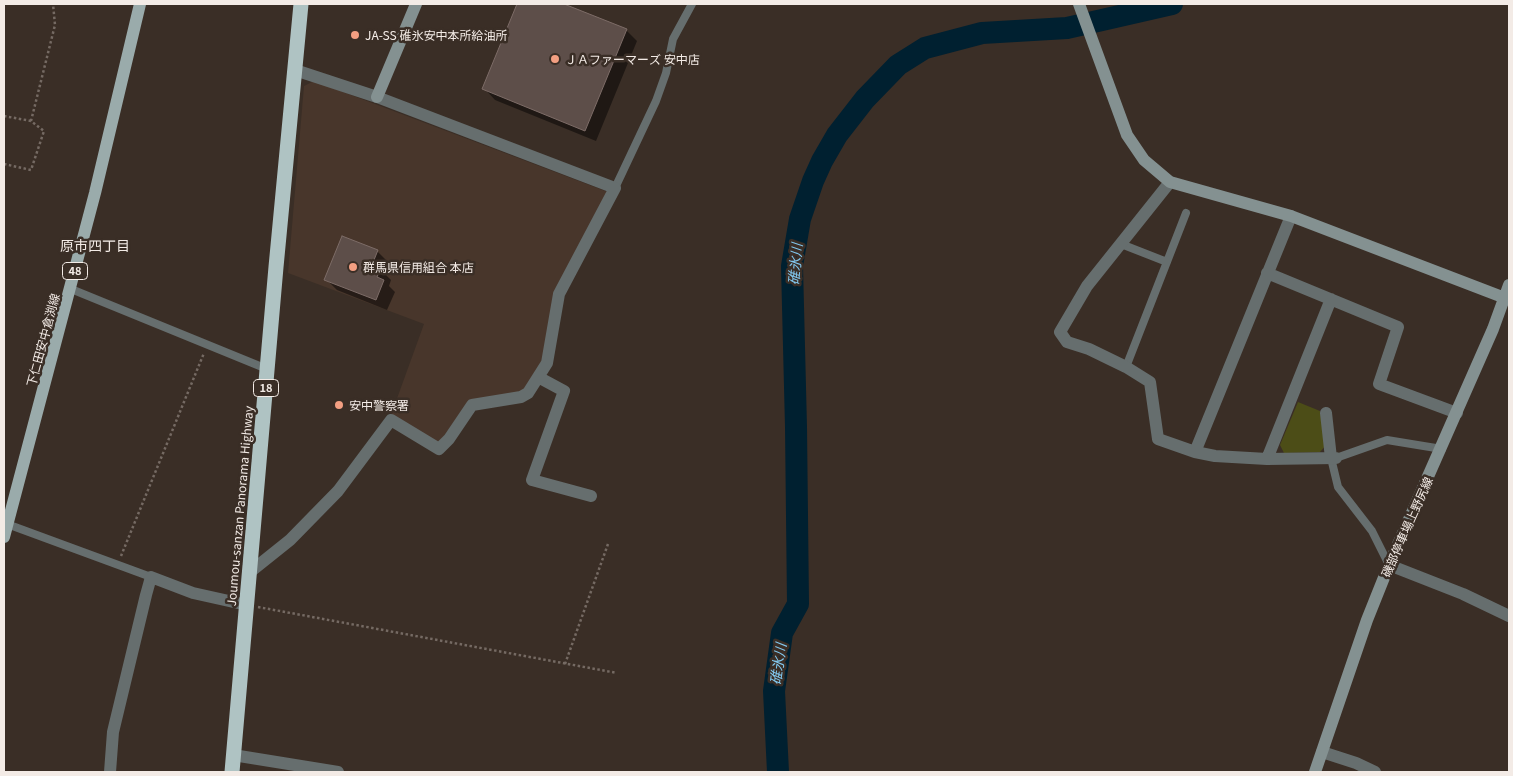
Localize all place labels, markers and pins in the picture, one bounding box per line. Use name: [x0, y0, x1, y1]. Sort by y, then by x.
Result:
place label: JA-SS 碓氷安中本所給油所: [365, 28, 507, 42]
marker: JA-SS 碓氷安中本所給油所: [349, 29, 361, 41]
place label: ＪＡファーマーズ 安中店: [565, 52, 700, 66]
marker: ＪＡファーマーズ 安中店: [549, 53, 561, 65]
place label: 群馬県信用組合 本店: [363, 260, 474, 274]
marker: 群馬県信用組合 本店: [347, 261, 359, 273]
place label: 安中警察署: [349, 398, 409, 412]
marker: 安中警察署: [333, 399, 345, 411]

